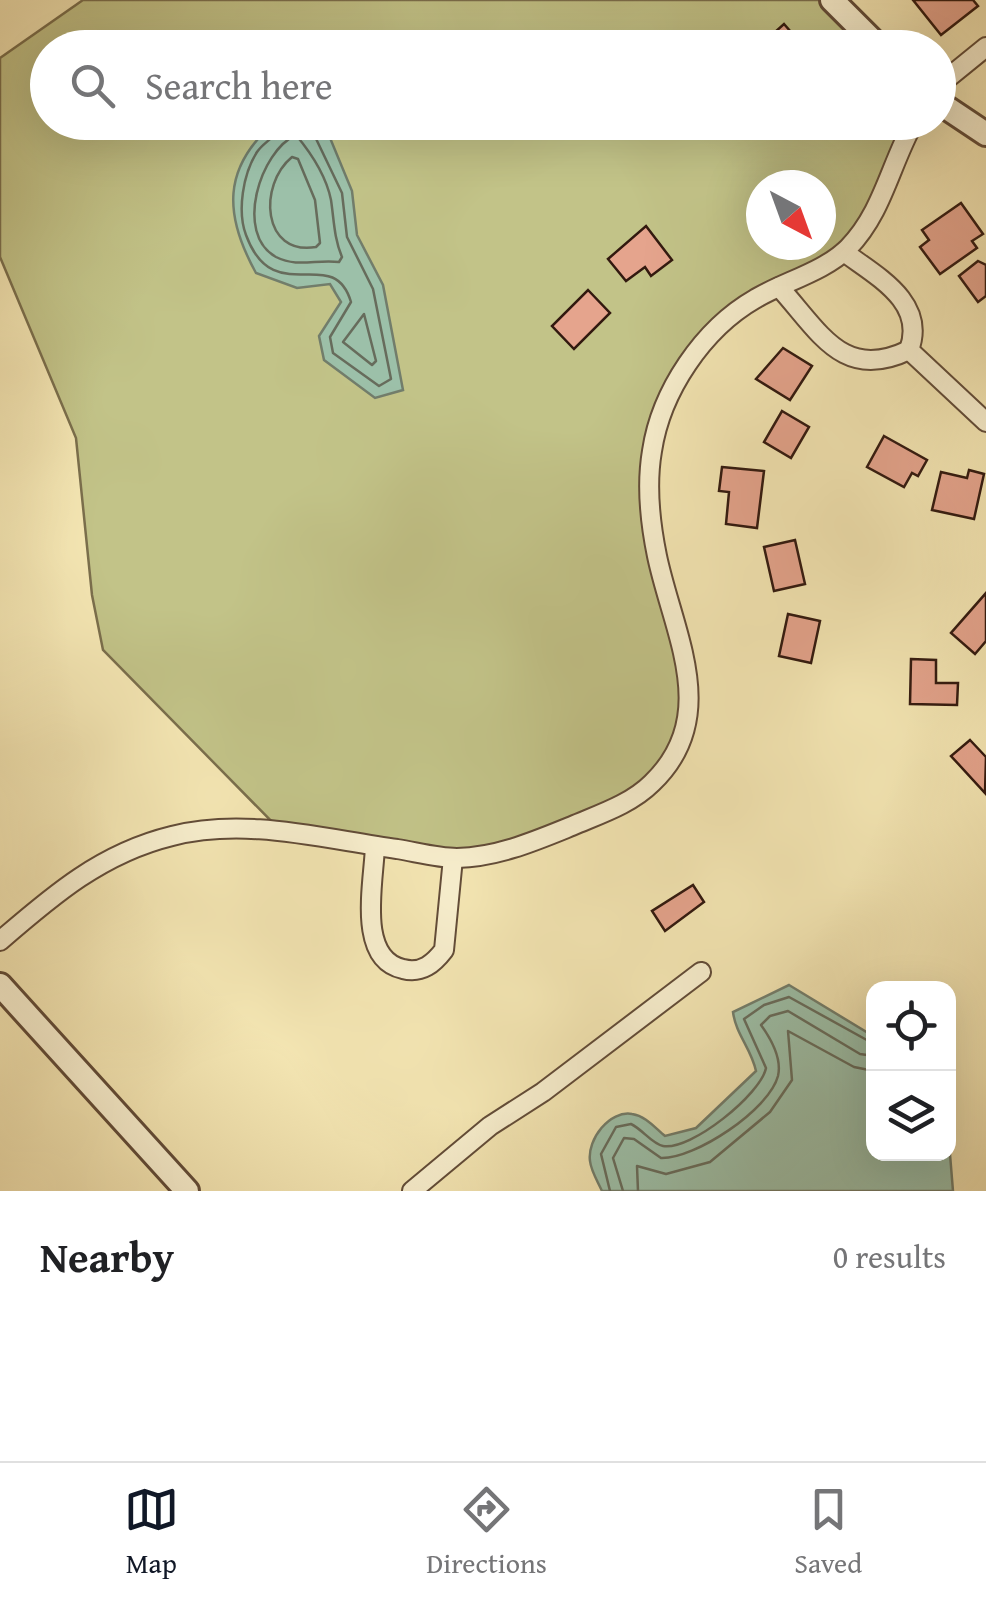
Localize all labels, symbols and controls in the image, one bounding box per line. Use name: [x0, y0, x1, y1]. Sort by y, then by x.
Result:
search box: [30, 30, 956, 140]
text: Search here: [145, 57, 333, 113]
icon: search: [65, 58, 120, 113]
north arrow: [746, 170, 836, 260]
map controls: [866, 981, 956, 1161]
button: locate: [866, 981, 956, 1071]
button: layers: [866, 1071, 956, 1161]
text: Nearby: [40, 1226, 174, 1287]
text: 0 results: [833, 1233, 946, 1280]
tab: Map: [124, 1482, 179, 1583]
tab: Directions: [426, 1482, 547, 1583]
tab: Saved: [794, 1482, 862, 1583]

